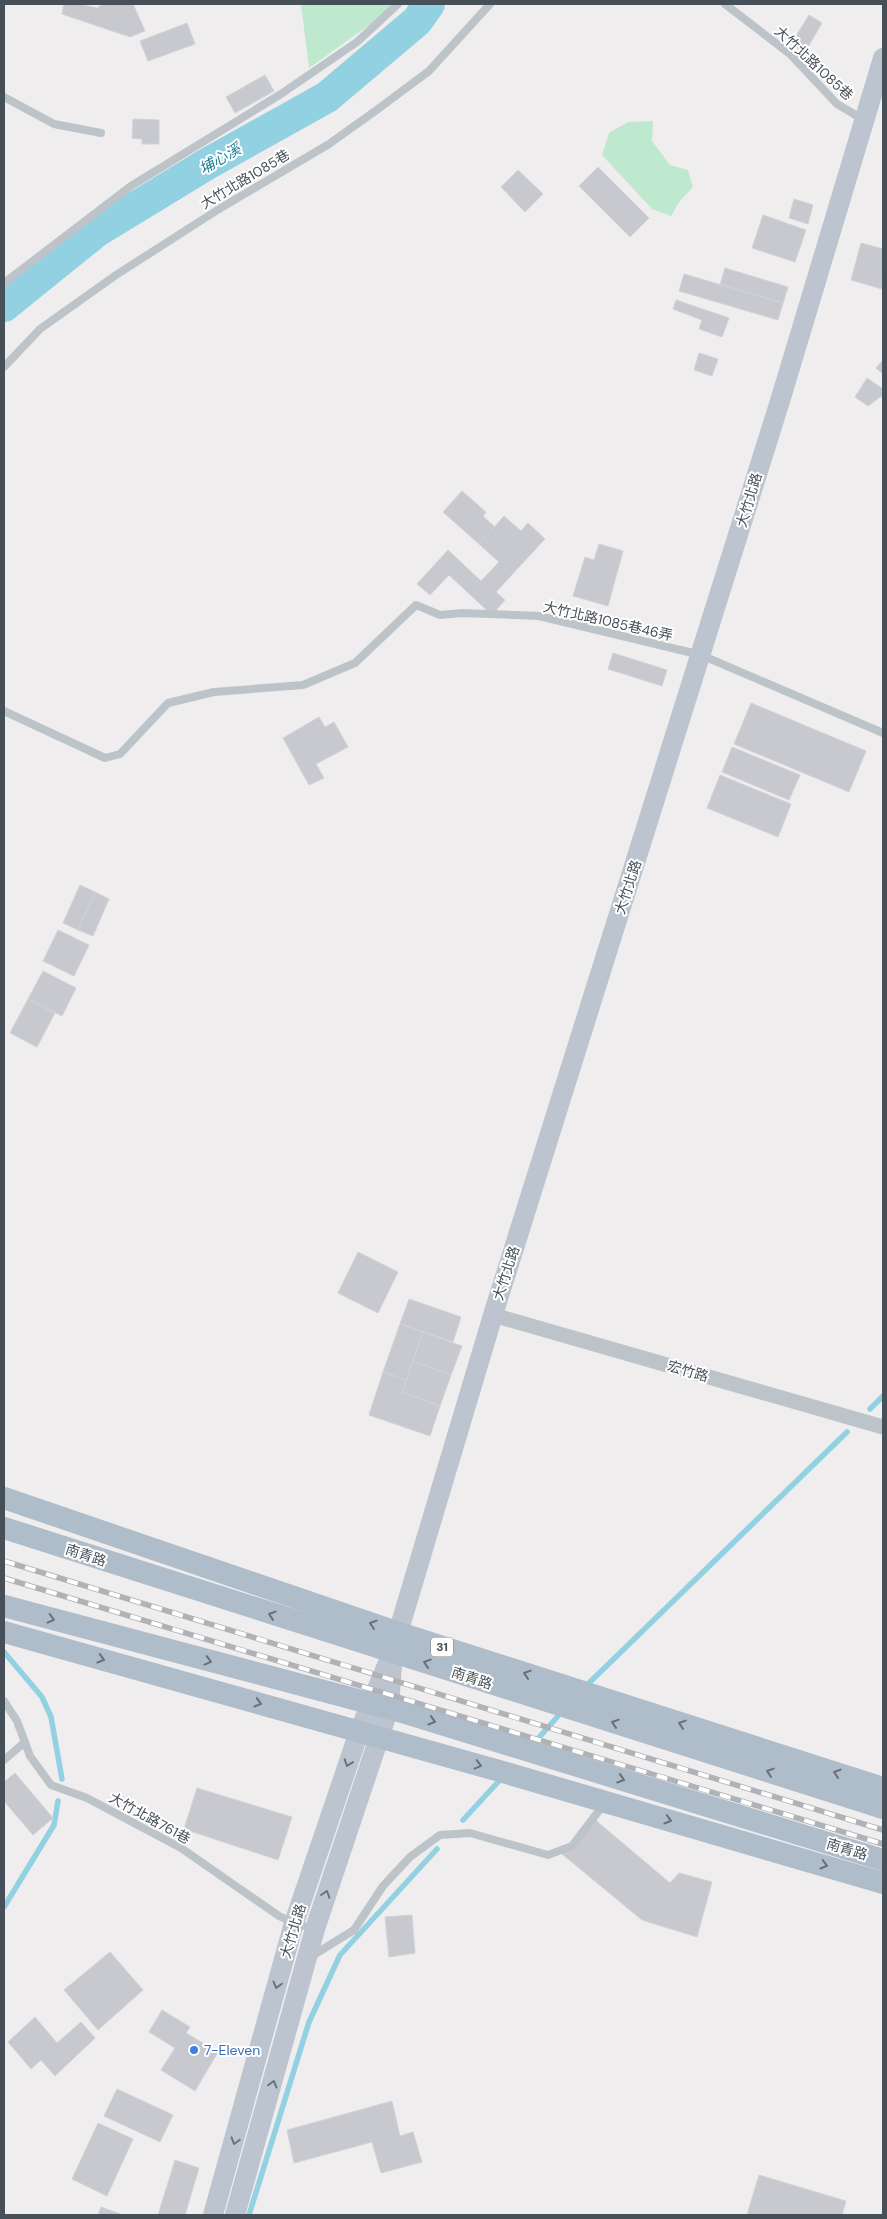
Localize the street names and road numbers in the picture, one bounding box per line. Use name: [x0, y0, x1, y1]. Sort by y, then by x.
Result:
street label: 大竹北路1085巷: [771, 22, 857, 104]
street label: 大竹北路1085巷: [197, 145, 293, 213]
street label: 大竹北路: [732, 471, 766, 529]
street label: 大竹北路1085巷46弄: [542, 597, 674, 645]
street label: 大竹北路: [611, 858, 645, 916]
street label: 大竹北路: [489, 1244, 523, 1302]
street label: 宏竹路: [665, 1357, 711, 1385]
street label: 南青路: [63, 1540, 109, 1570]
road number: 31: [431, 1638, 453, 1656]
street label: 南青路: [449, 1663, 495, 1693]
street label: 大竹北路761巷: [106, 1788, 194, 1848]
street label: 南青路: [824, 1834, 870, 1864]
street label: 大竹北路: [276, 1902, 310, 1960]

